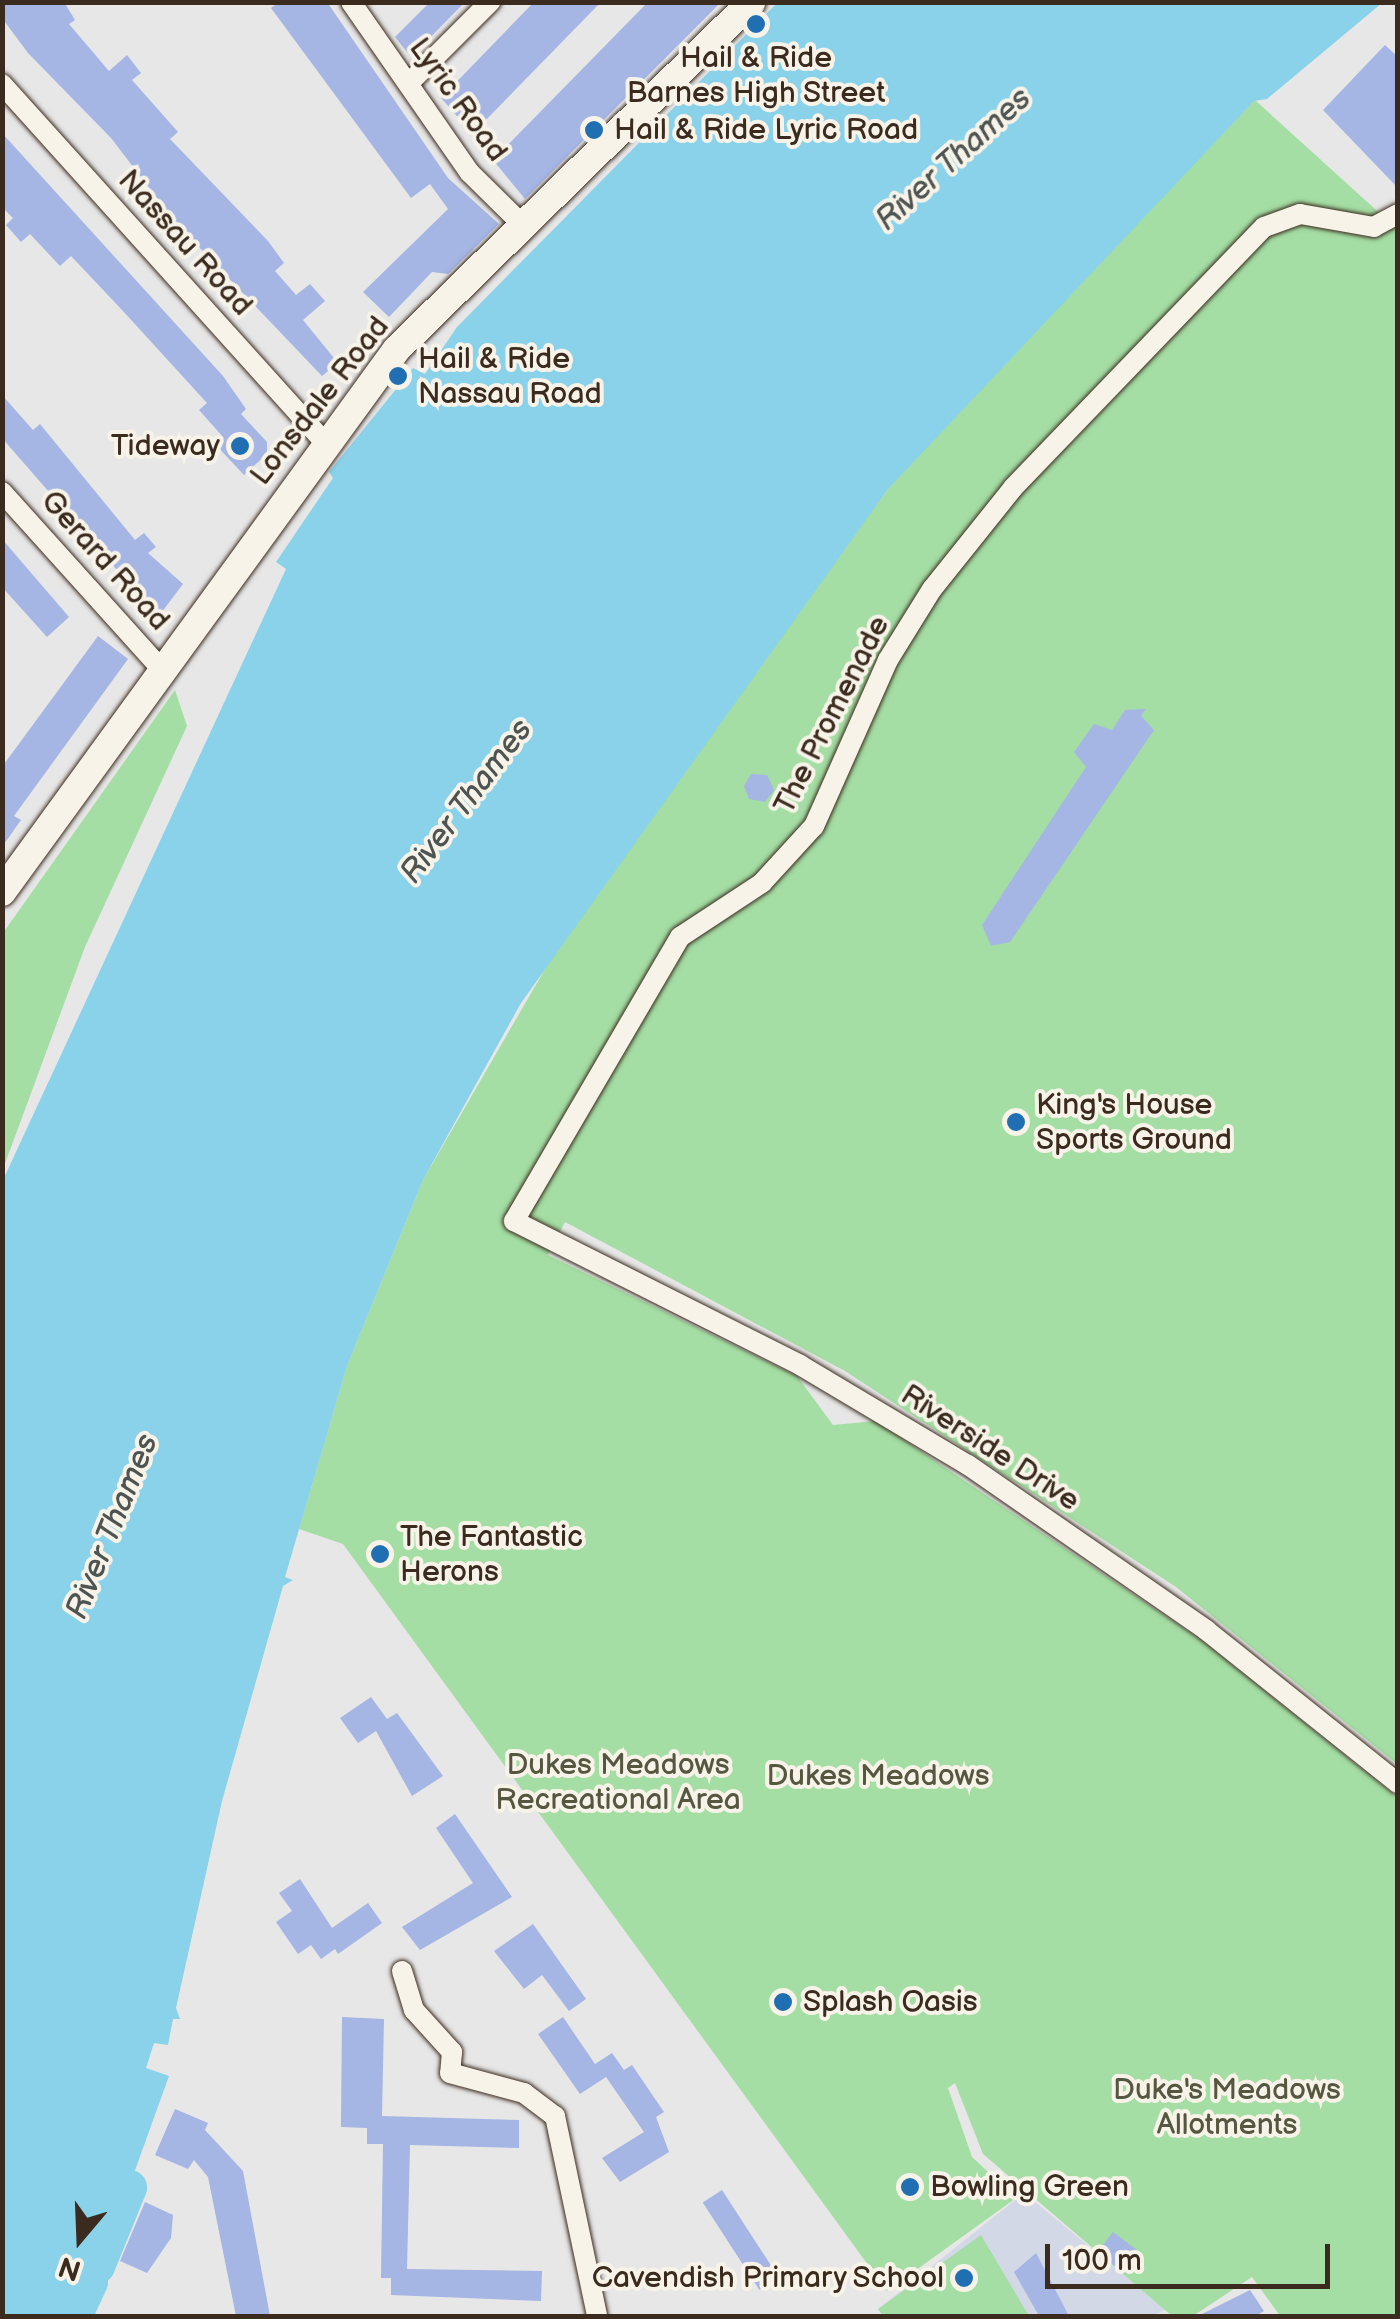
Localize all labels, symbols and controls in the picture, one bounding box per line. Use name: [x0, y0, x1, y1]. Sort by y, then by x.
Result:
marker: Hail & Ride Barnes High Street: [745, 13, 767, 35]
street label: Lyric Road: [401, 31, 515, 169]
place label: Hail & Ride Barnes High Street: [626, 40, 886, 110]
water label: River Thames: [868, 80, 1040, 240]
place label: Hail & Ride Lyric Road: [614, 112, 918, 148]
marker: Hail & Ride Lyric Road: [583, 119, 605, 141]
street label: Nassau Road: [110, 163, 260, 323]
street label: Lonsdale Road: [243, 309, 397, 493]
place label: Hail & Ride Nassau Road: [418, 341, 602, 412]
marker: Hail & Ride Nassau Road: [387, 365, 409, 387]
place label: Tideway: [111, 428, 220, 464]
marker: Tideway: [229, 435, 251, 457]
street label: Gerard Road: [33, 484, 177, 638]
street label: The Promenade: [767, 610, 897, 820]
water label: River Thames: [392, 712, 542, 892]
place label: King's House Sports Ground: [1036, 1087, 1232, 1158]
marker: King's House Sports Ground: [1005, 1111, 1027, 1133]
street label: Riverside Drive: [894, 1377, 1086, 1519]
water label: River Thames: [58, 1429, 168, 1625]
place label: The Fantastic Herons: [400, 1519, 583, 1590]
marker: The Fantastic Herons: [369, 1543, 391, 1565]
park label: Dukes Meadows Recreational Area: [495, 1747, 741, 1818]
park label: Dukes Meadows: [766, 1758, 990, 1794]
place label: Splash Oasis: [803, 1984, 978, 2020]
marker: Splash Oasis: [772, 1991, 794, 2013]
park label: Duke's Meadows Allotments: [1113, 2072, 1341, 2142]
place label: Bowling Green: [930, 2169, 1129, 2205]
marker: Bowling Green: [899, 2176, 921, 2198]
north arrow: [30, 2189, 130, 2289]
scale bar: [1050, 2224, 1335, 2286]
text: 100 m: [1062, 2243, 1142, 2279]
text: N: [55, 2249, 85, 2287]
place label: Cavendish Primary School: [589, 2260, 944, 2296]
marker: Cavendish Primary School: [953, 2267, 975, 2289]

